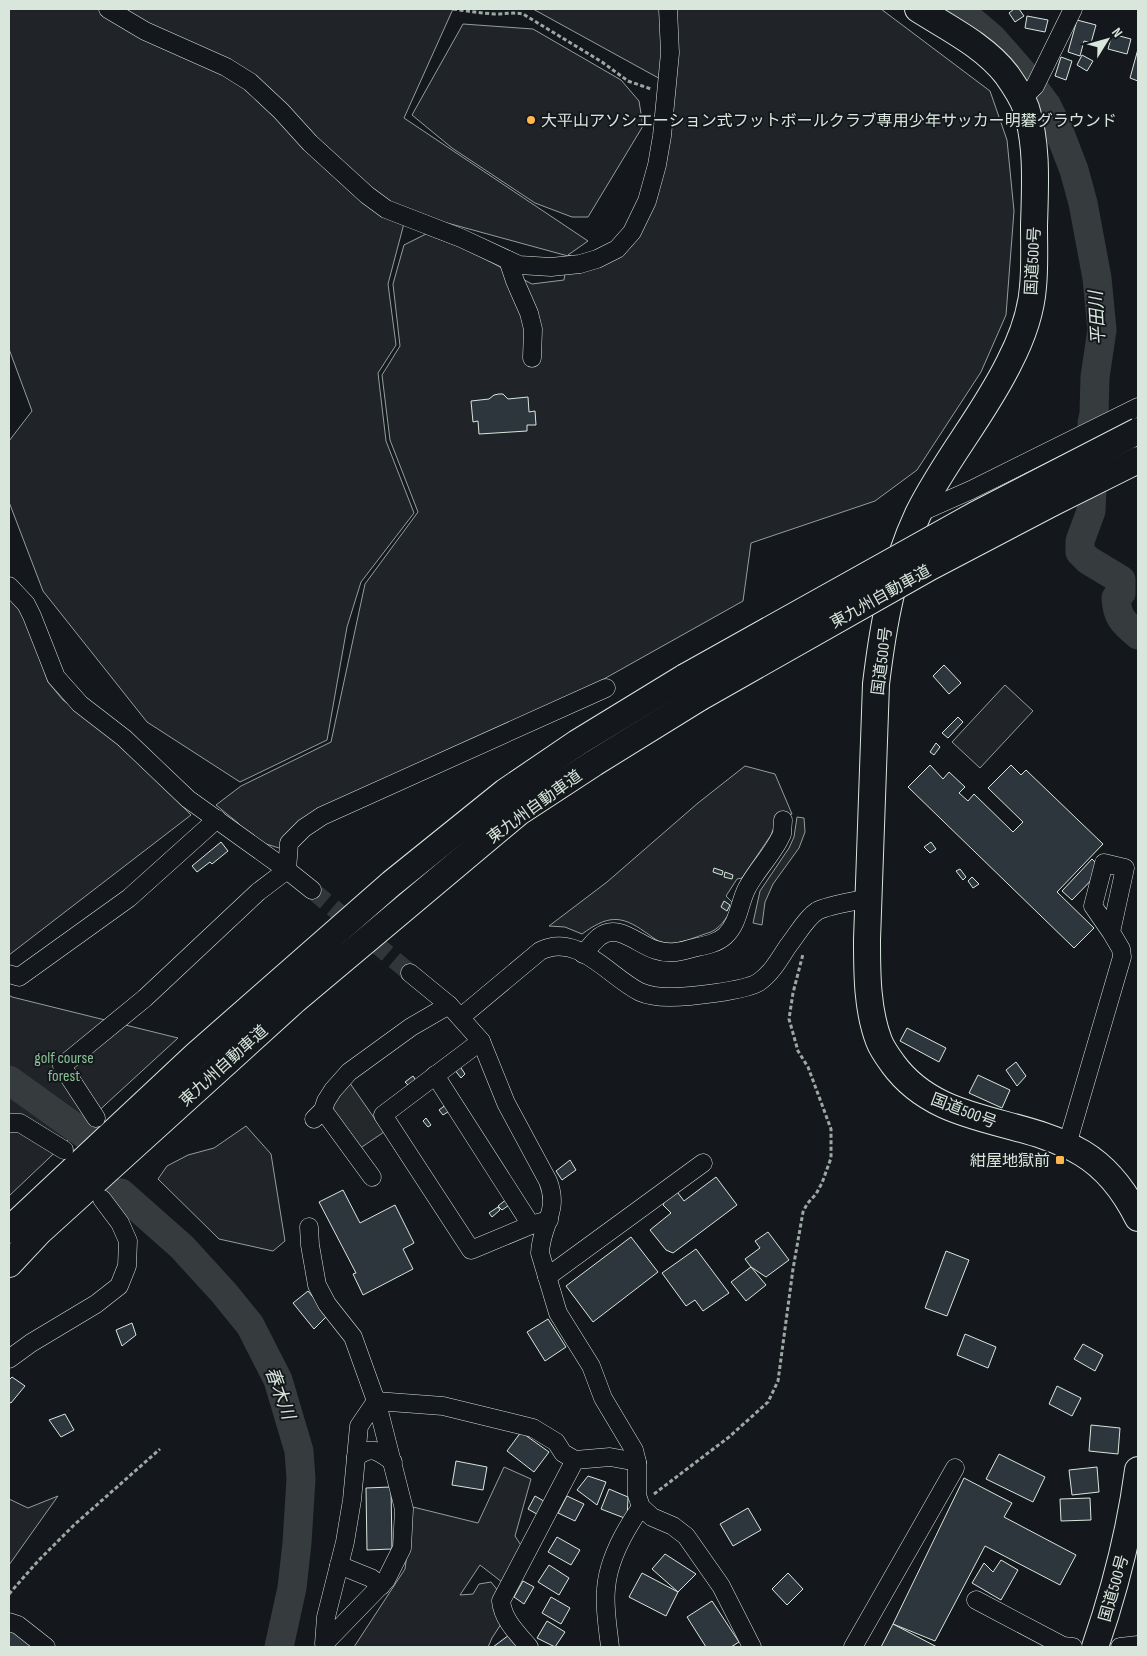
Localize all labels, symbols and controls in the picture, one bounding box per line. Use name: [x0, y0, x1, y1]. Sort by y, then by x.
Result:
north arrow: [1082, 15, 1132, 65]
text: N: [1108, 24, 1126, 41]
place label: 大平山アソシエーション式フットボールクラブ専用少年サッカー明礬グラウンド: [541, 112, 1117, 131]
marker: 大平山アソシエーション式フットボールクラブ専用少年サッカー明礬グラウンド: [525, 114, 537, 126]
street label: 国道500号: [1022, 226, 1045, 296]
water label: 平田川: [1085, 288, 1109, 345]
street label: 東九州自動車道: [827, 562, 934, 633]
street label: 国道500号: [869, 626, 896, 696]
street label: 東九州自動車道: [484, 767, 586, 848]
street label: 東九州自動車道: [176, 1022, 272, 1111]
park label: golf course forest: [34, 1049, 94, 1086]
street label: 国道500号: [928, 1090, 999, 1133]
place label: 紺屋地獄前: [970, 1152, 1050, 1171]
marker: 紺屋地獄前: [1054, 1154, 1066, 1166]
water label: 春木川: [260, 1364, 299, 1424]
street label: 国道500号: [1096, 1553, 1133, 1624]

